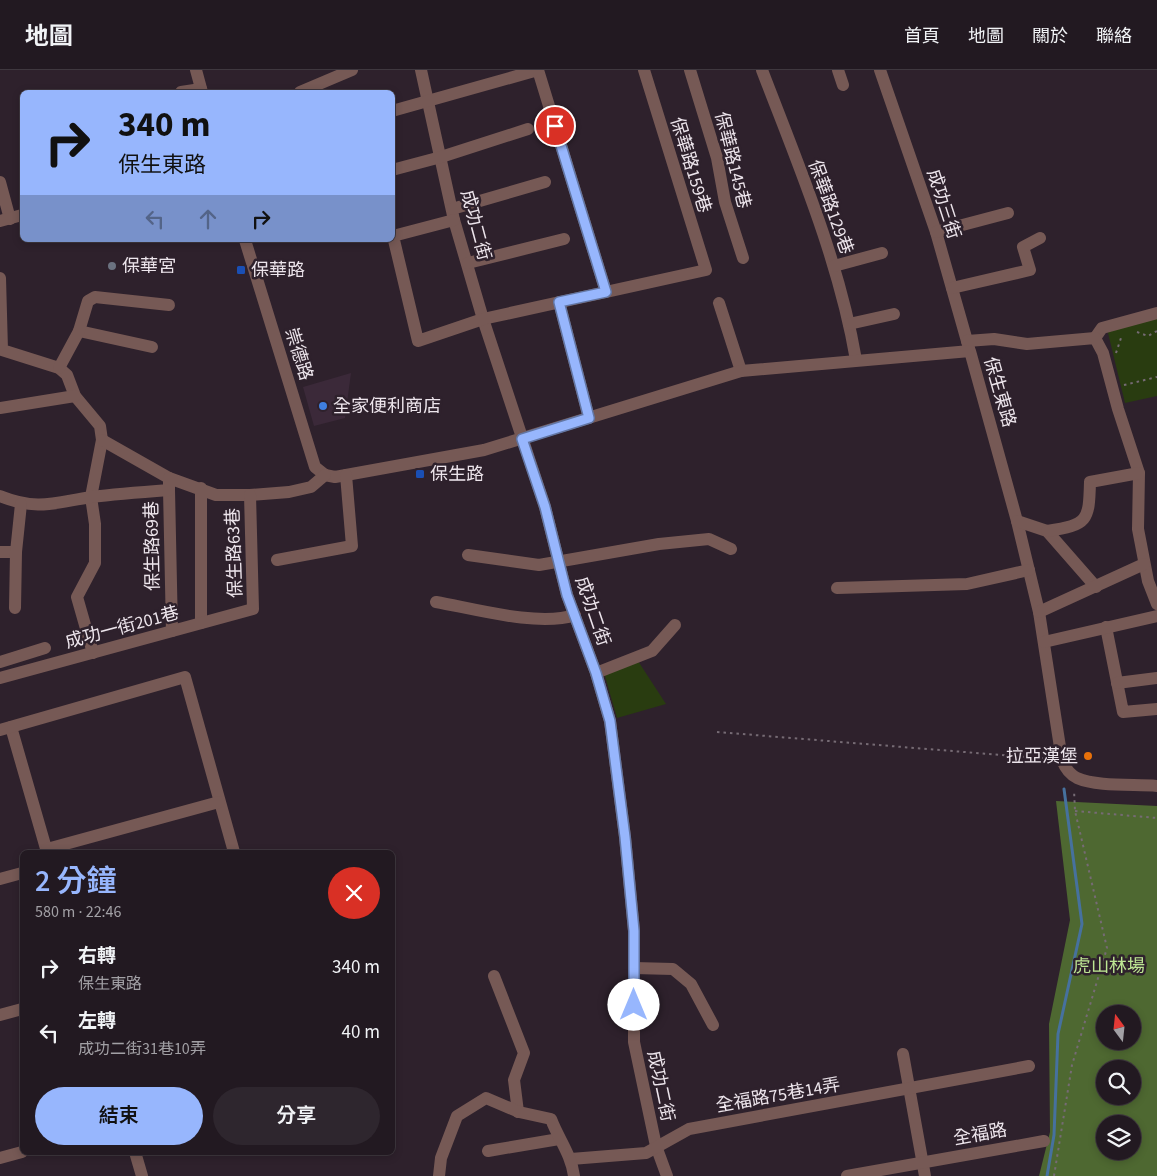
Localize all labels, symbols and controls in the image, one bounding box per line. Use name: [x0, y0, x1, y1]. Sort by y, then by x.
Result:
text: 地圖: [25, 19, 73, 54]
text: 首頁: [904, 24, 940, 49]
text: 地圖: [968, 24, 1004, 49]
text: 關於: [1032, 24, 1068, 49]
text: 聯絡: [1096, 24, 1132, 49]
text: 340 m: [118, 100, 210, 150]
pin: [534, 105, 576, 147]
street label: 保華路145巷: [708, 109, 757, 211]
icon: right: [35, 110, 100, 175]
icon: arrive: [541, 112, 569, 140]
street label: 保華路159巷: [664, 114, 717, 216]
text: 保生東路: [118, 149, 206, 181]
street label: 保華路129巷: [802, 156, 859, 258]
street label: 成功三街: [921, 166, 967, 242]
street label: 成功二街: [454, 187, 497, 263]
icon: left: [141, 205, 169, 233]
icon: ahead: [194, 205, 222, 233]
icon: right: [247, 205, 275, 233]
place label: 保華宮: [122, 254, 176, 279]
place label: 保華路: [251, 258, 305, 283]
marker: 保華宮: [106, 260, 118, 272]
marker: 保華路: [235, 264, 247, 276]
street label: 崇德路: [279, 325, 318, 384]
street label: 保生東路: [978, 354, 1021, 430]
place label: 全家便利商店: [333, 394, 441, 419]
marker: 全家便利商店: [317, 400, 329, 412]
place label: 保生路: [430, 462, 484, 487]
marker: 保生路: [414, 468, 426, 480]
street label: 保生路69巷: [139, 501, 166, 591]
street label: 保生路63巷: [220, 508, 249, 598]
street label: 成功二街: [569, 573, 616, 649]
street label: 成功一街201巷: [62, 600, 182, 655]
place label: 拉亞漢堡: [1006, 744, 1078, 769]
marker: 拉亞漢堡: [1082, 750, 1094, 762]
text: 2 分鐘: [35, 860, 116, 903]
button: close: [328, 867, 380, 919]
text: 580 m · 22:46: [35, 901, 122, 923]
text: 右轉: [78, 943, 116, 970]
icon: right: [35, 954, 63, 982]
text: 340 m: [332, 954, 380, 981]
park label: 虎山林場: [1073, 954, 1145, 979]
text: 保生東路: [78, 973, 142, 995]
position arrow: [607, 978, 659, 1030]
north arrow: [1096, 1005, 1141, 1050]
map controls: [1096, 1005, 1141, 1160]
text: 左轉: [78, 1008, 116, 1035]
icon: left: [35, 1019, 63, 1047]
text: 40 m: [342, 1019, 380, 1046]
text: 成功二街31巷10弄: [78, 1038, 206, 1060]
street label: 成功二街: [641, 1048, 680, 1124]
button: search: [1096, 1060, 1141, 1105]
street label: 全福路75巷14弄: [714, 1072, 842, 1119]
button: 結束: [35, 1087, 203, 1145]
button: 分享: [213, 1087, 380, 1145]
button: layers: [1096, 1115, 1141, 1160]
street label: 全福路: [951, 1117, 1009, 1151]

